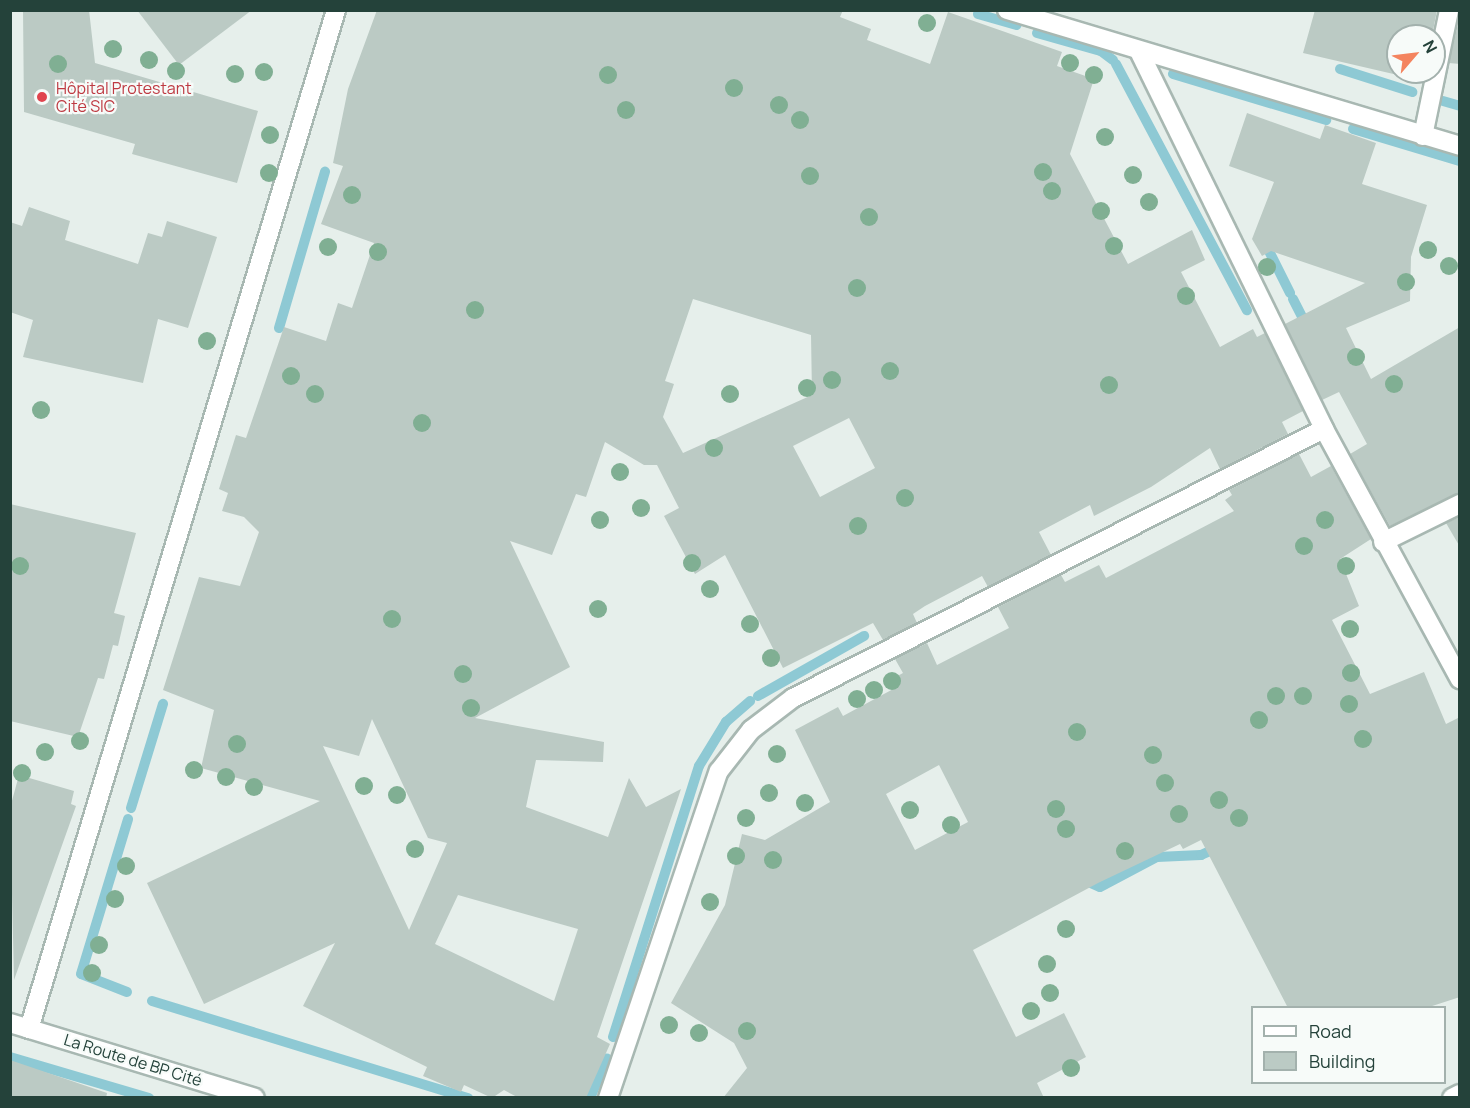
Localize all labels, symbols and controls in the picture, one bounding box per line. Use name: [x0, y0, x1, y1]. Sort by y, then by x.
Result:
north arrow: [1386, 24, 1446, 84]
text: N: [1418, 36, 1443, 57]
place label: Hôpital Protestant Cité SIC: [56, 78, 192, 116]
marker: Hôpital Protestant Cité SIC: [33, 88, 51, 106]
legend: [1251, 1006, 1446, 1084]
text: Road: [1309, 1019, 1352, 1043]
street label: La Route de BP Cité: [62, 1030, 204, 1090]
text: Building: [1309, 1049, 1375, 1073]

